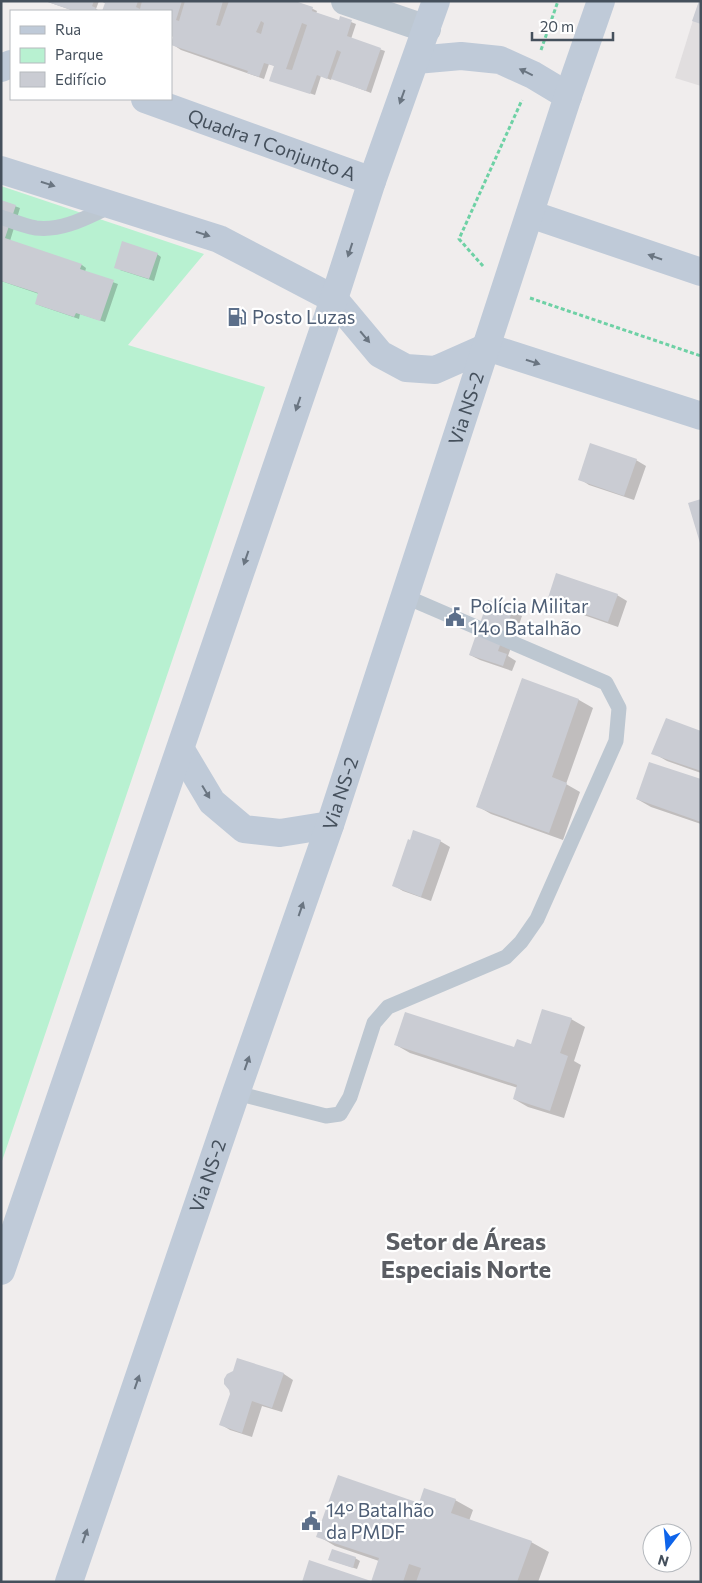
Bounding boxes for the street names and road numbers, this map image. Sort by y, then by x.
street label: Quadra 1 Conjunto A [185,103,359,185]
street label: Via NS-2 [443,369,488,448]
street label: Via NS-2 [317,754,363,833]
street label: Via NS-2 [184,1136,230,1215]

